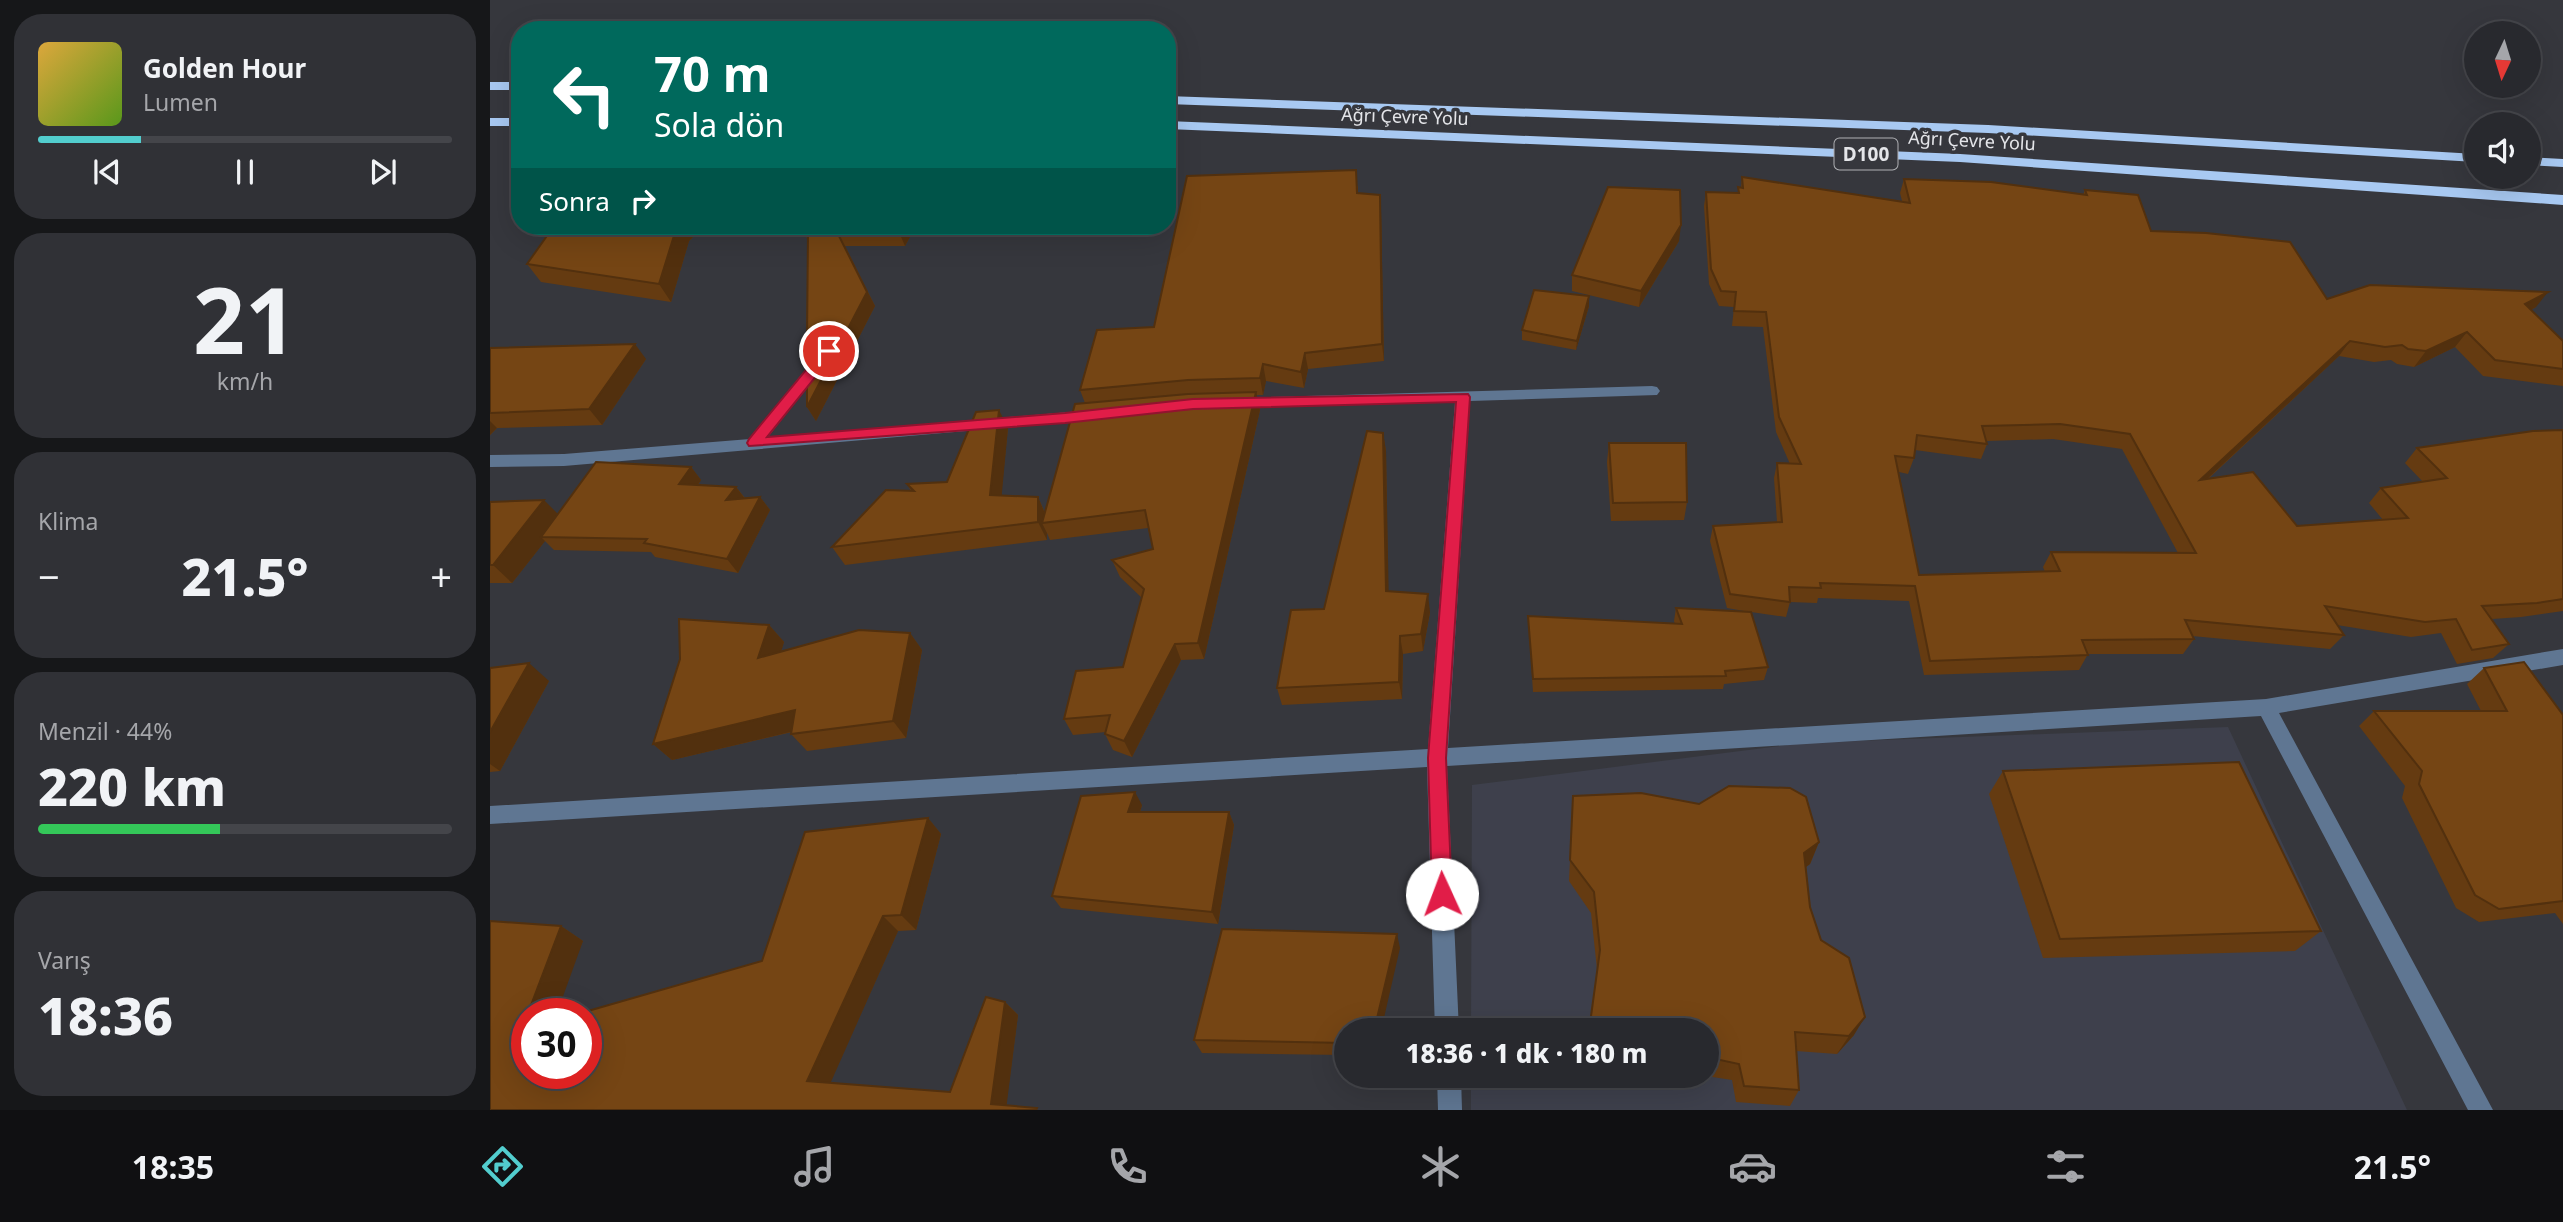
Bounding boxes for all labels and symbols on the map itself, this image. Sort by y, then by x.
north arrow [2464,21,2541,98]
street label: Ağrı Çevre Yolu [1341,102,1469,130]
street label: Ağrı Çevre Yolu [1908,125,2036,155]
road number: D100 [1834,138,1898,170]
pin [799,321,859,381]
position arrow [1405,857,1479,931]
speed limit sign: 30 [511,998,602,1089]

